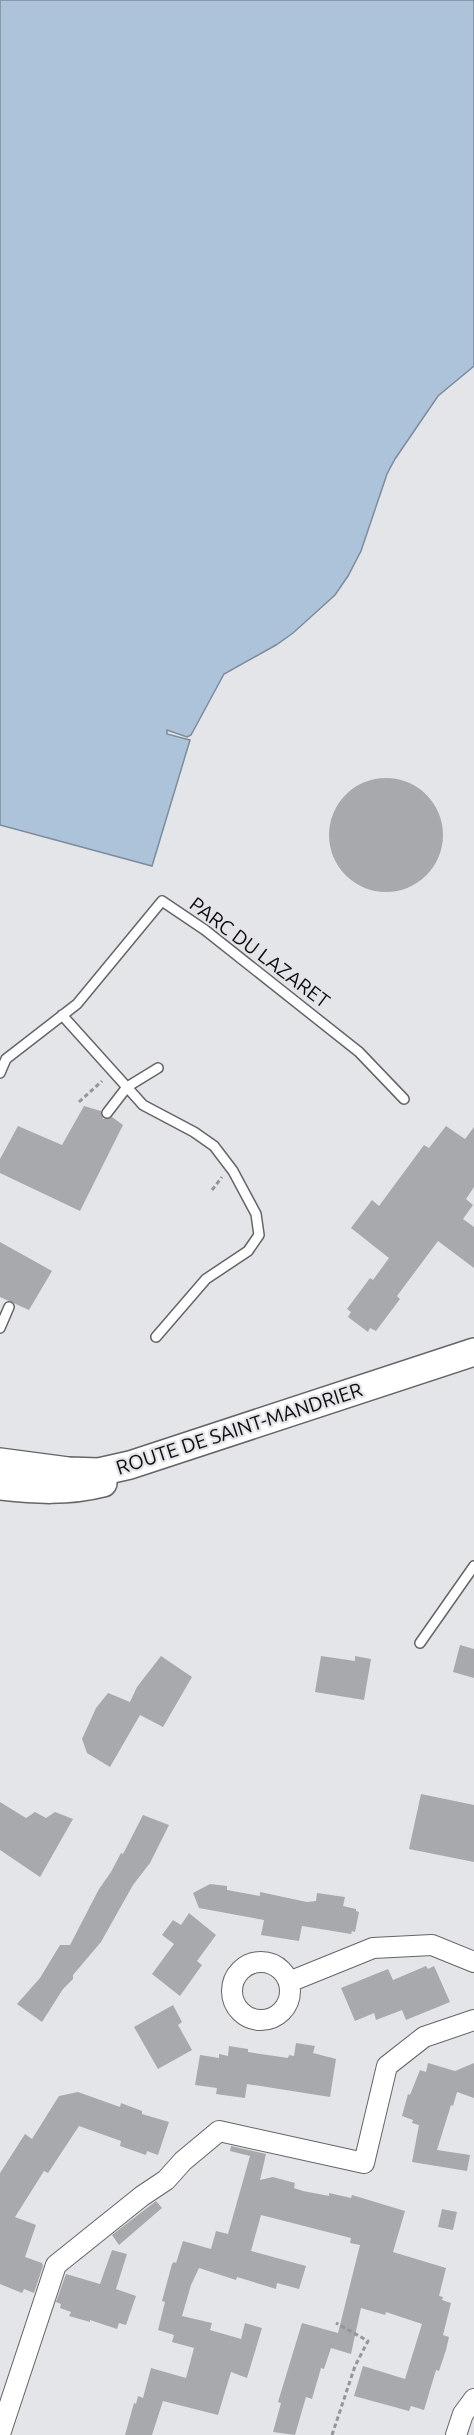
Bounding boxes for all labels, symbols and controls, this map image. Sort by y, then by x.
street label: PARC DU LAZARET [186,892,334,1012]
street label: ROUTE DE SAINT-MANDRIER [113,1377,365,1479]

